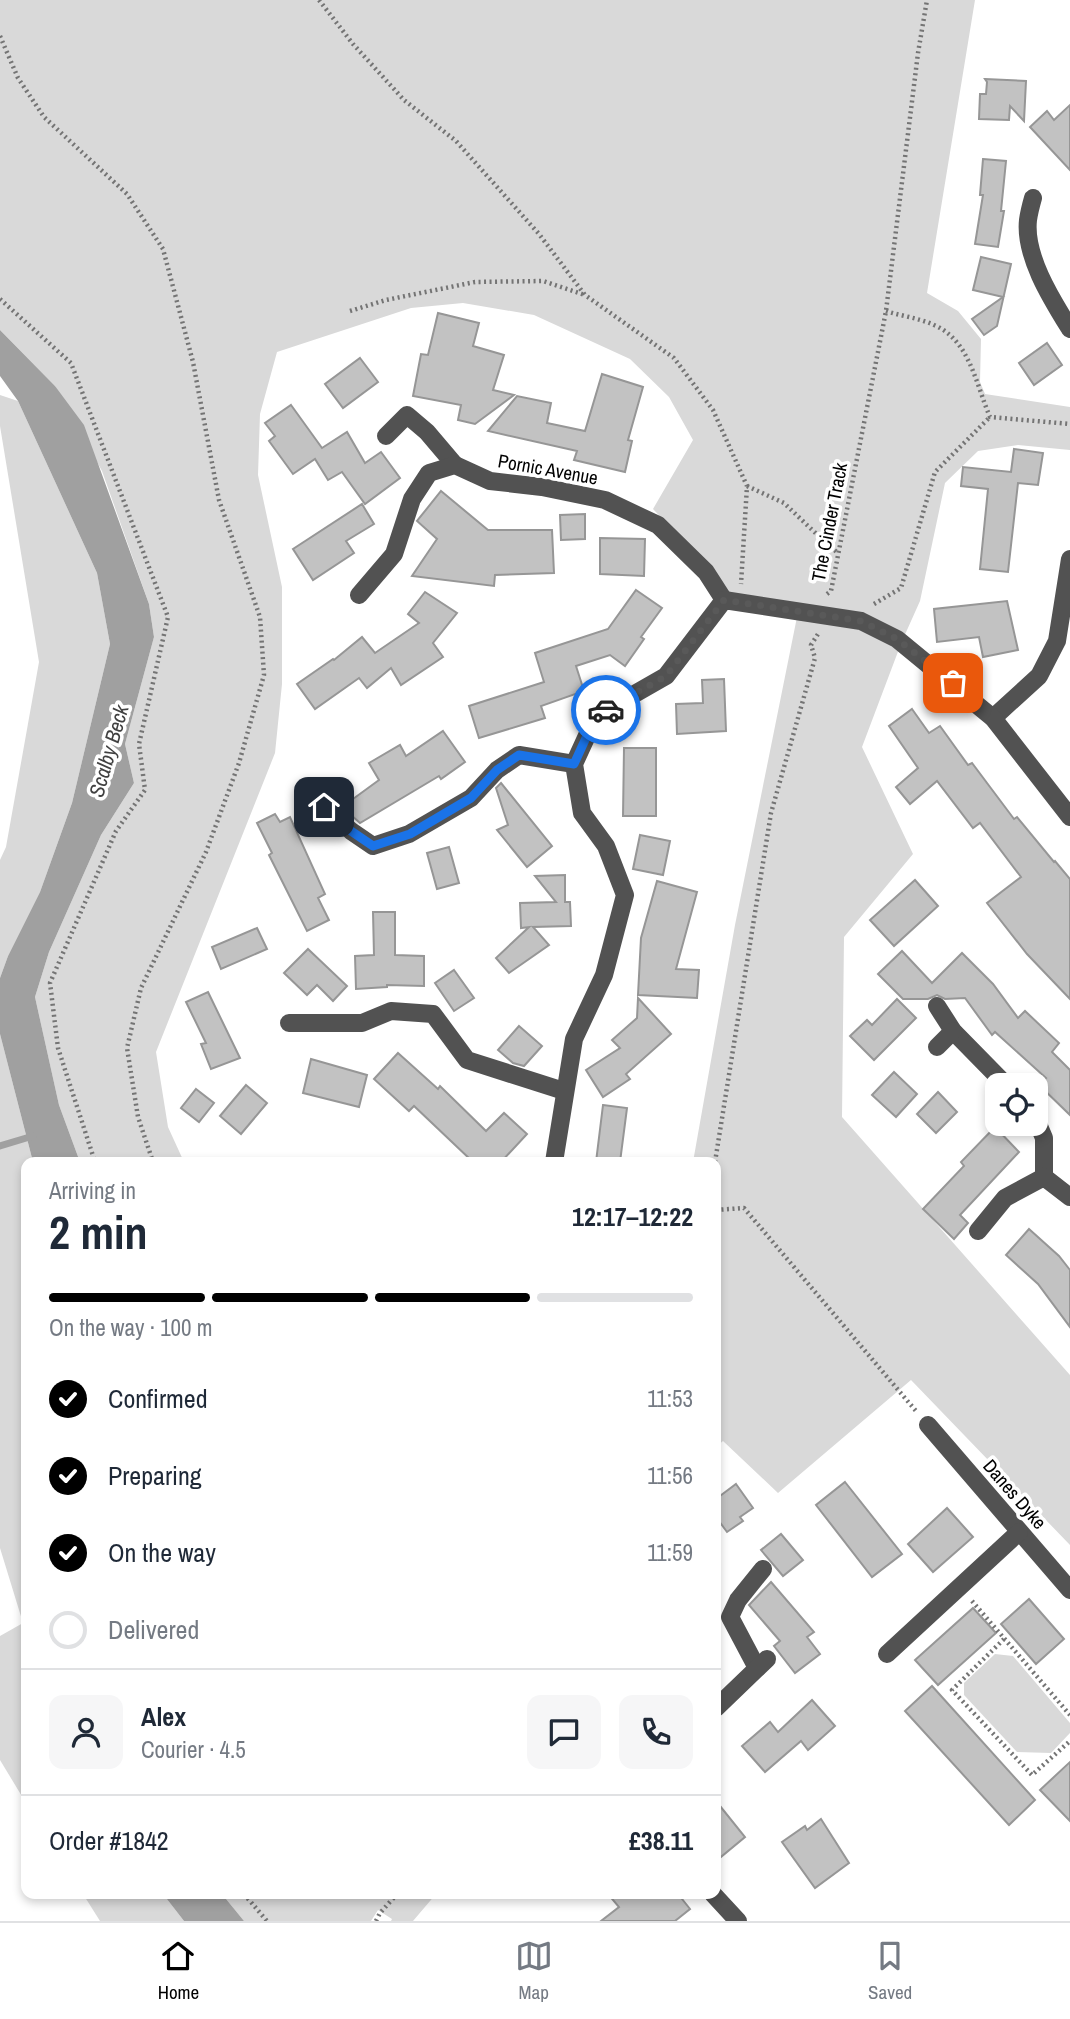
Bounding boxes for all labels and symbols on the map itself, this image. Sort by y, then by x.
street label: Pornic Avenue [496,447,600,491]
street label: The Cinder Track [805,460,853,584]
pin [923,653,983,713]
courier [571,675,641,745]
water label: Scalby Beck [82,700,136,800]
pin [294,777,354,837]
street label: Danes Dyke [977,1453,1053,1535]

